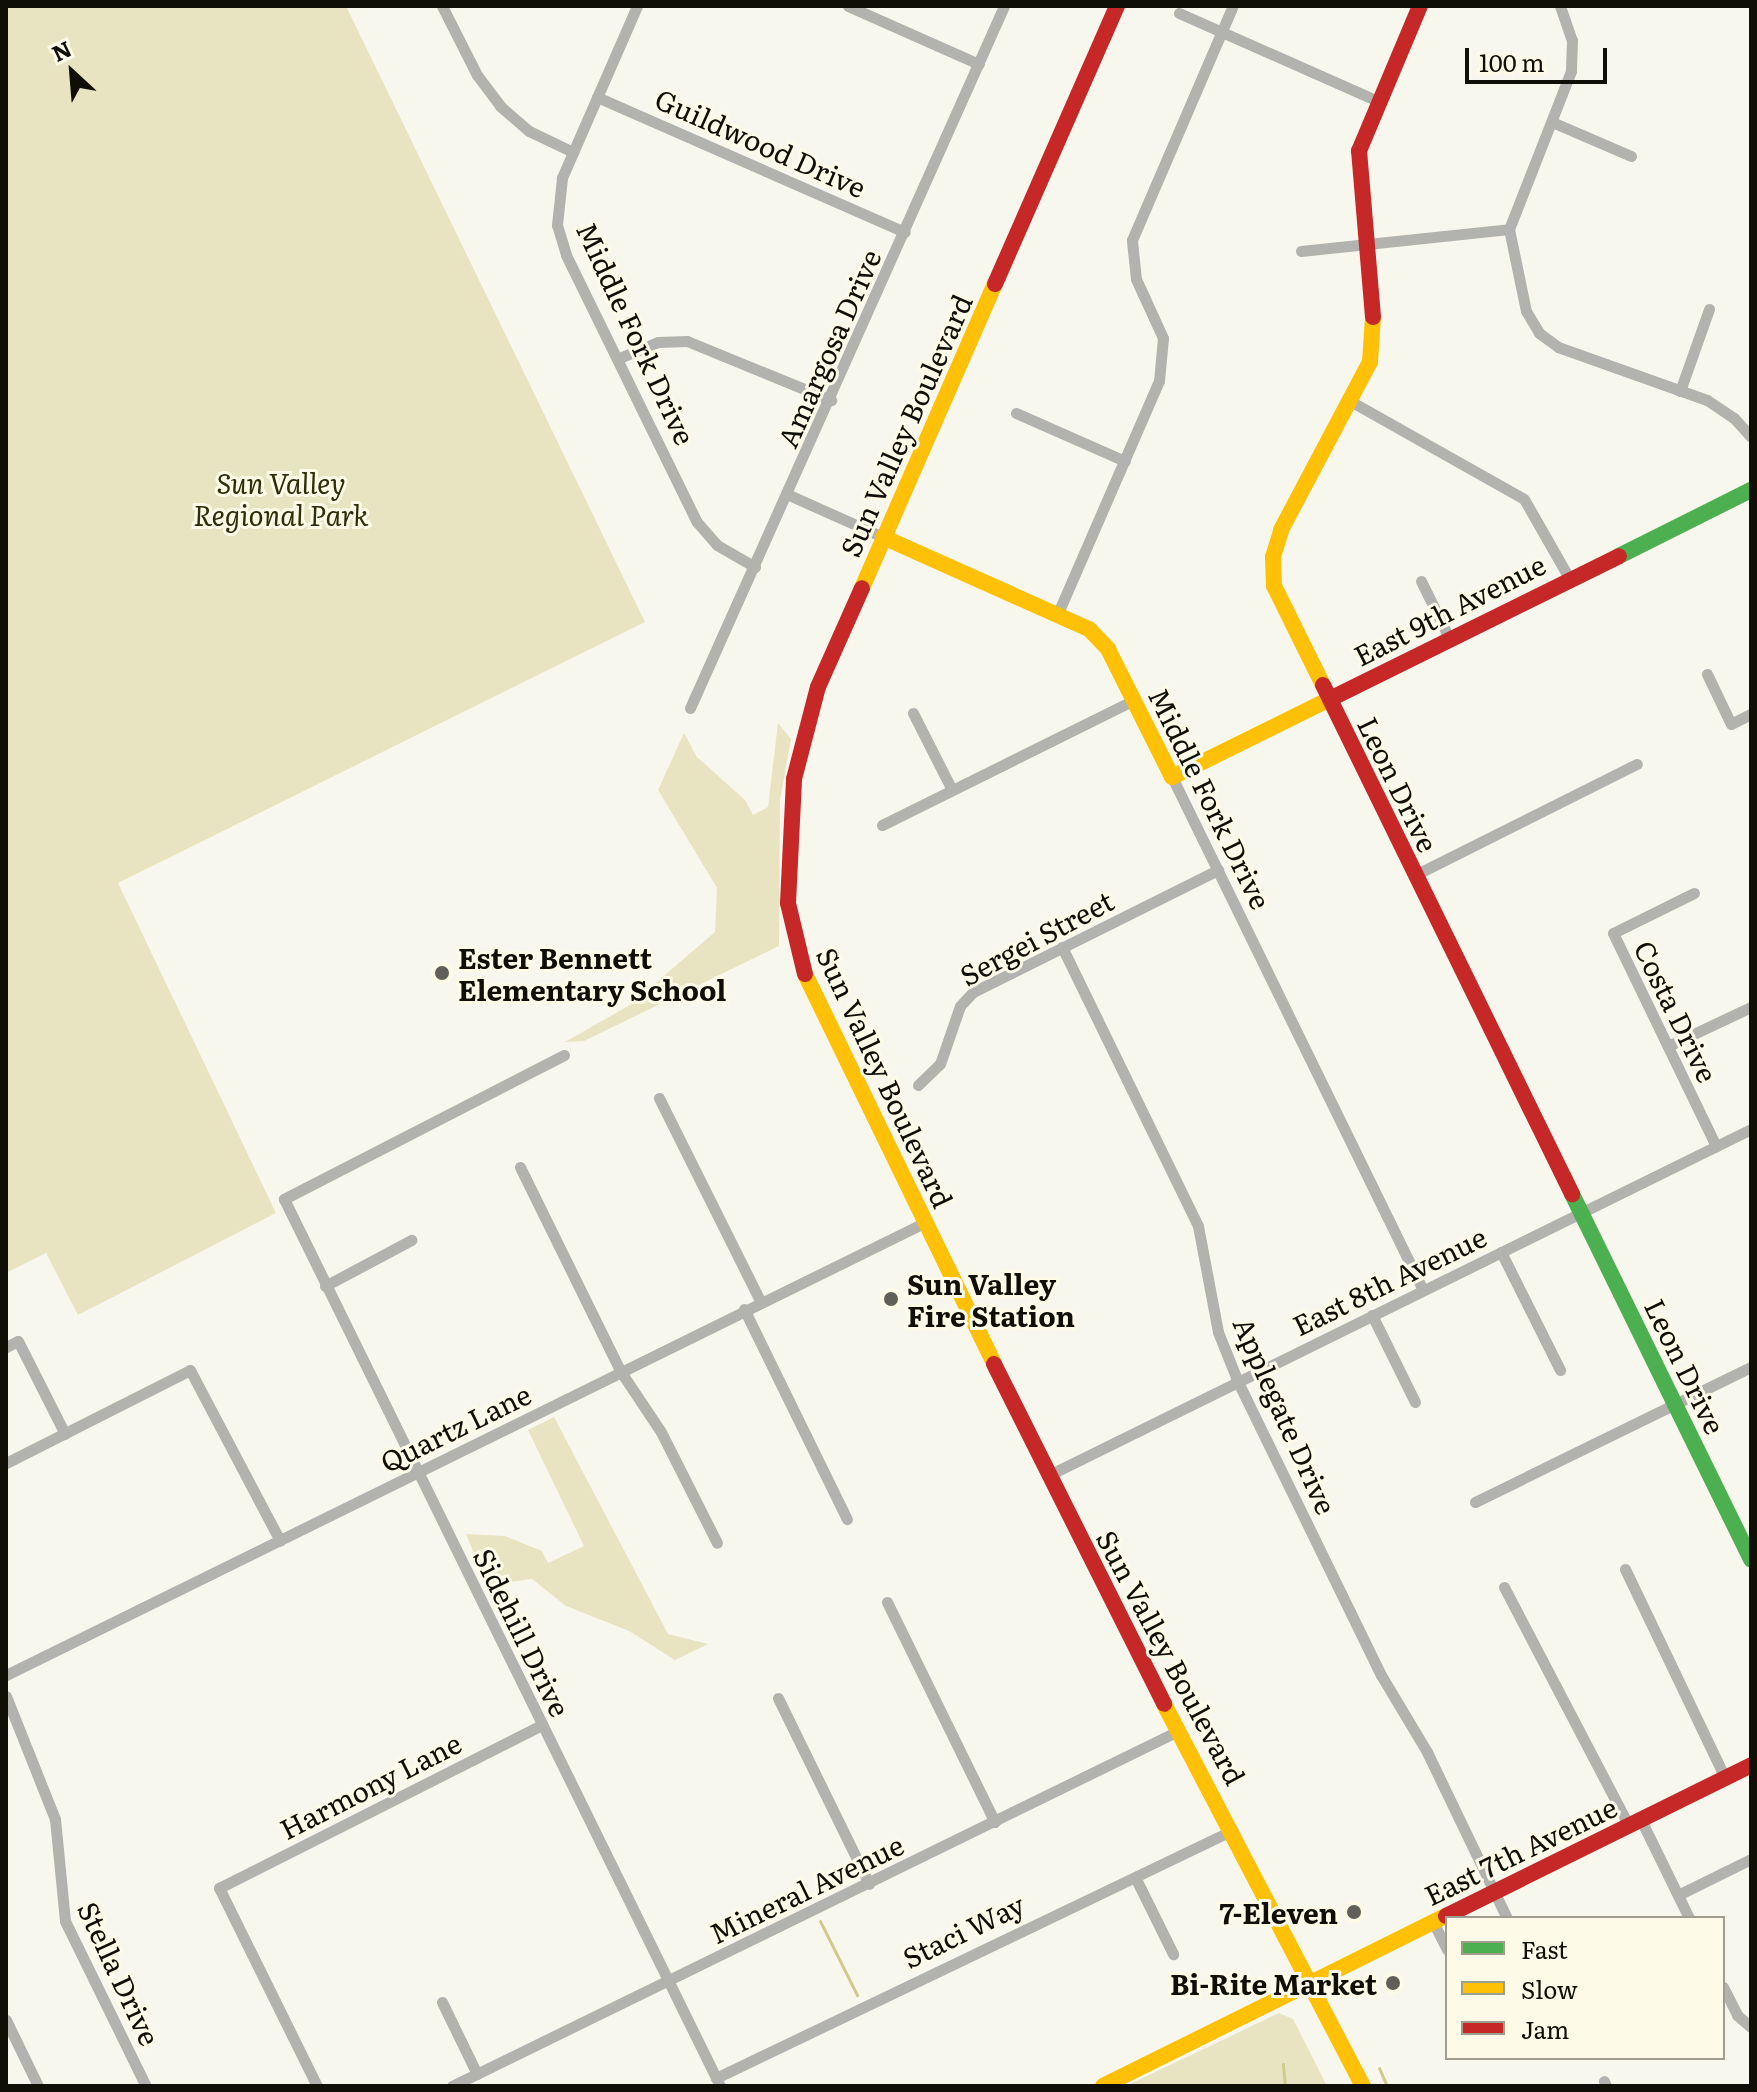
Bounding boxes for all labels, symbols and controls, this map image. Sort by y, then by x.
text: N [46,31,77,69]
north arrow [32,32,112,112]
scale bar [1469,32,1611,82]
text: 100 m [1479,44,1545,79]
street label: Guildwood Drive [651,81,871,203]
street label: Middle Fork Drive [571,216,703,450]
street label: Amargosa Drive [769,244,887,452]
street label: Sun Valley Boulevard [832,289,978,561]
park label: Sun Valley Regional Park [193,465,369,531]
street label: East 9th Avenue [1348,546,1550,672]
street label: Middle Fork Drive [1143,682,1279,914]
street label: Leon Drive [1352,711,1446,857]
street label: Sergei Street [954,883,1118,991]
street label: Costa Drive [1628,935,1726,1087]
place label: Ester Bennett Elementary School [458,940,726,1006]
street label: Sun Valley Boulevard [811,942,961,1212]
marker: Ester Bennett Elementary School [433,964,451,982]
street label: East 8th Avenue [1287,1219,1491,1341]
place label: Sun Valley Fire Station [907,1266,1075,1332]
marker: Sun Valley Fire Station [882,1290,900,1308]
street label: Leon Drive [1639,1293,1733,1439]
street label: Applegate Drive [1228,1311,1344,1519]
street label: Quartz Lane [374,1376,536,1478]
street label: Sun Valley Boulevard [1091,1524,1253,1790]
street label: Sidehill Drive [468,1542,578,1722]
street label: Harmony Lane [274,1725,466,1845]
street label: East 7th Avenue [1418,1789,1622,1911]
street label: Mineral Avenue [704,1827,908,1949]
street label: Staci Way [897,1886,1029,1974]
place label: 7-Eleven [1219,1895,1338,1929]
street label: Stella Drive [72,1896,168,2050]
marker: 7-Eleven [1345,1903,1363,1921]
legend [1445,1916,1725,2060]
text: Fast [1521,1931,1568,1966]
place label: Bi-Rite Market [1170,1966,1377,2000]
text: Slow [1521,1971,1578,2006]
marker: Bi-Rite Market [1384,1974,1402,1992]
text: Jam [1521,2011,1569,2046]

